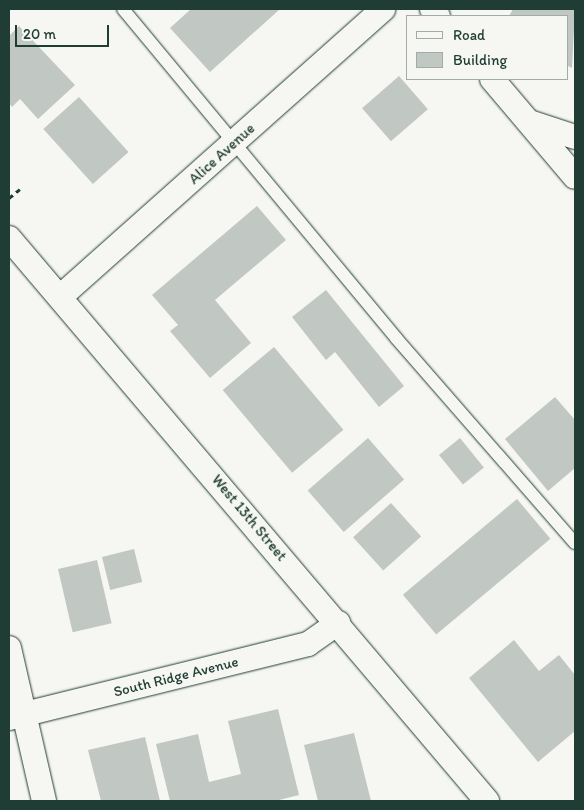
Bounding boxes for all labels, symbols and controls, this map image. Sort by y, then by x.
scale bar [18,15,111,47]
legend [406,15,569,80]
text: 20 m [23,25,56,43]
text: Road [453,26,485,44]
text: Building [453,51,507,69]
street label: Alice Avenue [186,120,258,188]
street label: West 13th Street [208,471,290,565]
street label: South Ridge Avenue [112,653,240,701]

